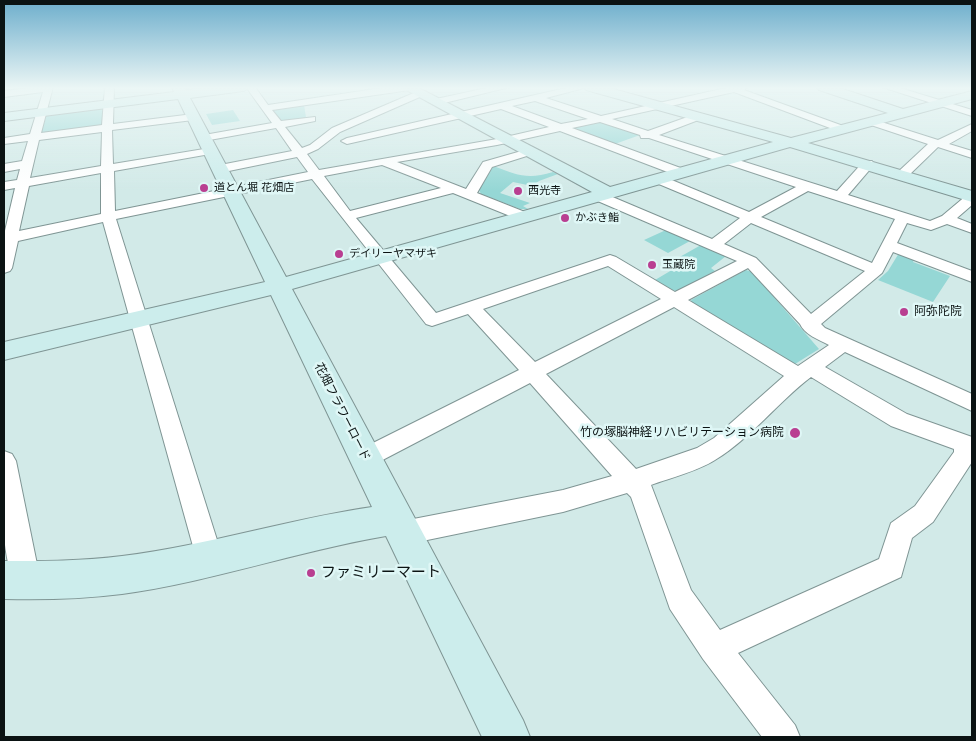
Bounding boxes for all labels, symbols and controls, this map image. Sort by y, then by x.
place label: 道とん堀 花畑店 [214,181,294,195]
marker: 道とん堀 花畑店 [198,182,210,194]
place label: 西光寺 [528,184,561,198]
marker: 西光寺 [512,185,524,197]
place label: かぶき鮨 [575,211,619,225]
marker: かぶき鮨 [559,212,571,224]
place label: デイリーヤマザキ [349,247,437,261]
marker: デイリーヤマザキ [333,248,345,260]
place label: 玉蔵院 [662,258,695,272]
marker: 玉蔵院 [646,259,658,271]
place label: 阿弥陀院 [914,305,962,319]
marker: 阿弥陀院 [898,306,910,318]
street label: 花畑フラワーロード [311,361,373,463]
place label: 竹の塚脳神経リハビリテーション病院 [580,426,784,440]
marker: 竹の塚脳神経リハビリテーション病院 [788,426,802,440]
place label: ファミリーマート [321,564,441,582]
marker: ファミリーマート [305,567,317,579]

